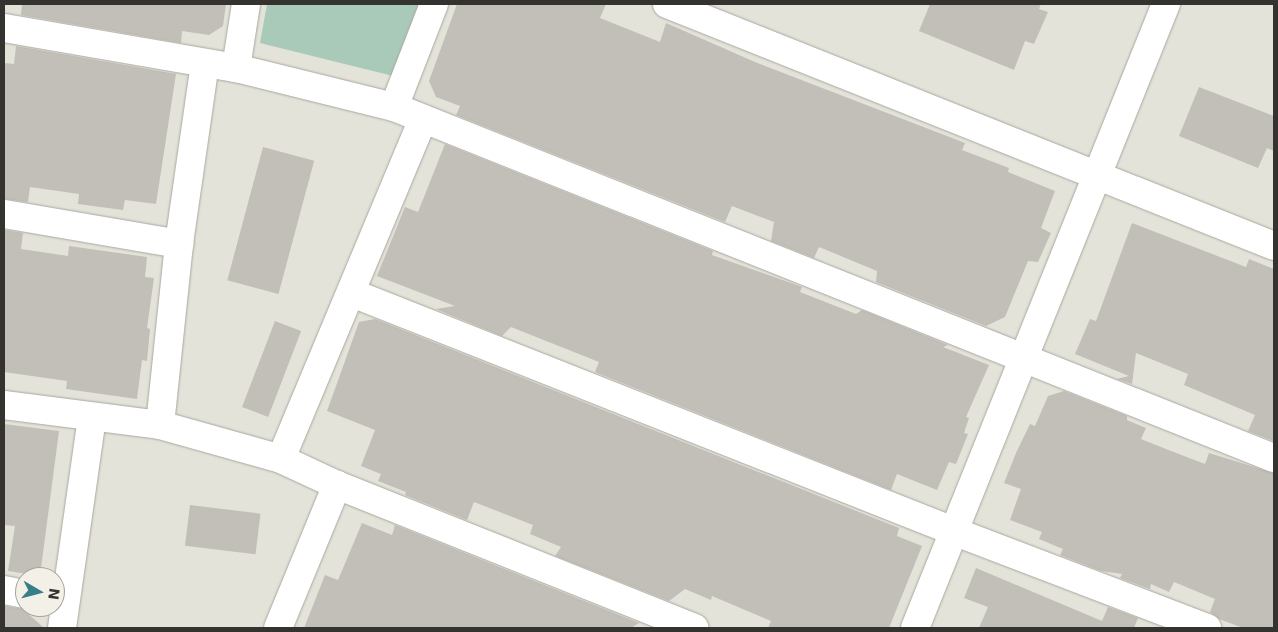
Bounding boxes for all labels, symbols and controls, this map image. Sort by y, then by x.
north arrow [15,567,65,617]
text: N [45,587,63,601]

